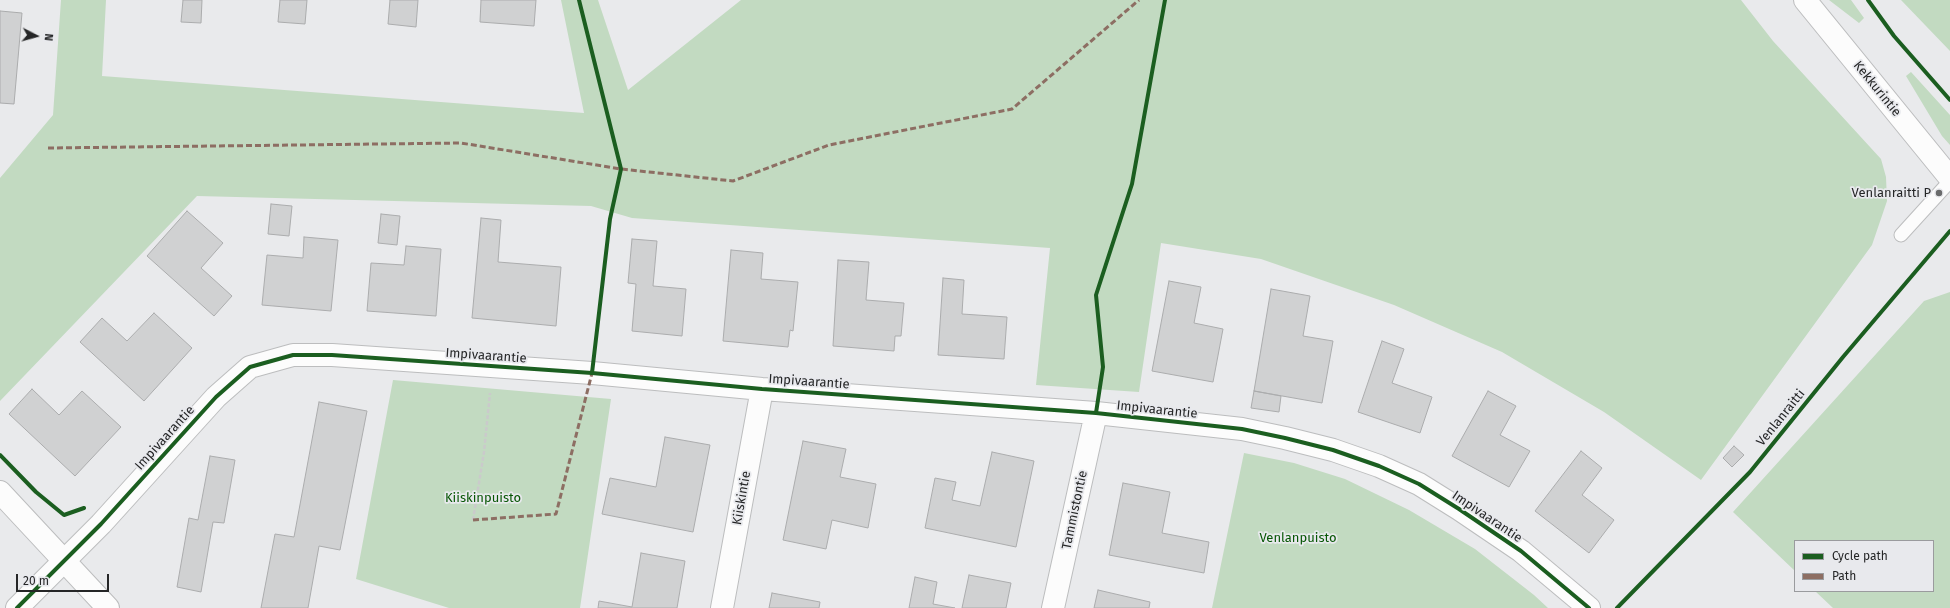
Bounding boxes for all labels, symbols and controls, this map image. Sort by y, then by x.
north arrow [16,16,56,56]
text: N [42,33,55,42]
street label: Kekkurintie [1850,58,1904,120]
place label: Venlanraitti P [1852,185,1931,201]
marker: Venlanraitti P [1934,188,1944,198]
street label: Impivaarantie [445,345,527,367]
street label: Impivaarantie [768,371,850,393]
street label: Venlanraitti [1753,387,1809,449]
street label: Impivaarantie [1116,398,1198,422]
street label: Impivaarantie [132,403,198,473]
street label: Tammistontie [1059,469,1091,551]
street label: Kiiskintie [730,470,754,526]
street label: Impivaarantie [1449,488,1525,546]
park label: Kiiskinpuisto [445,490,521,506]
park label: Venlanpuisto [1259,530,1337,546]
legend [1794,540,1934,592]
text: Cycle path [1832,549,1888,563]
scale bar [18,566,111,592]
text: Path [1832,569,1856,583]
text: 20 m [23,574,49,588]

